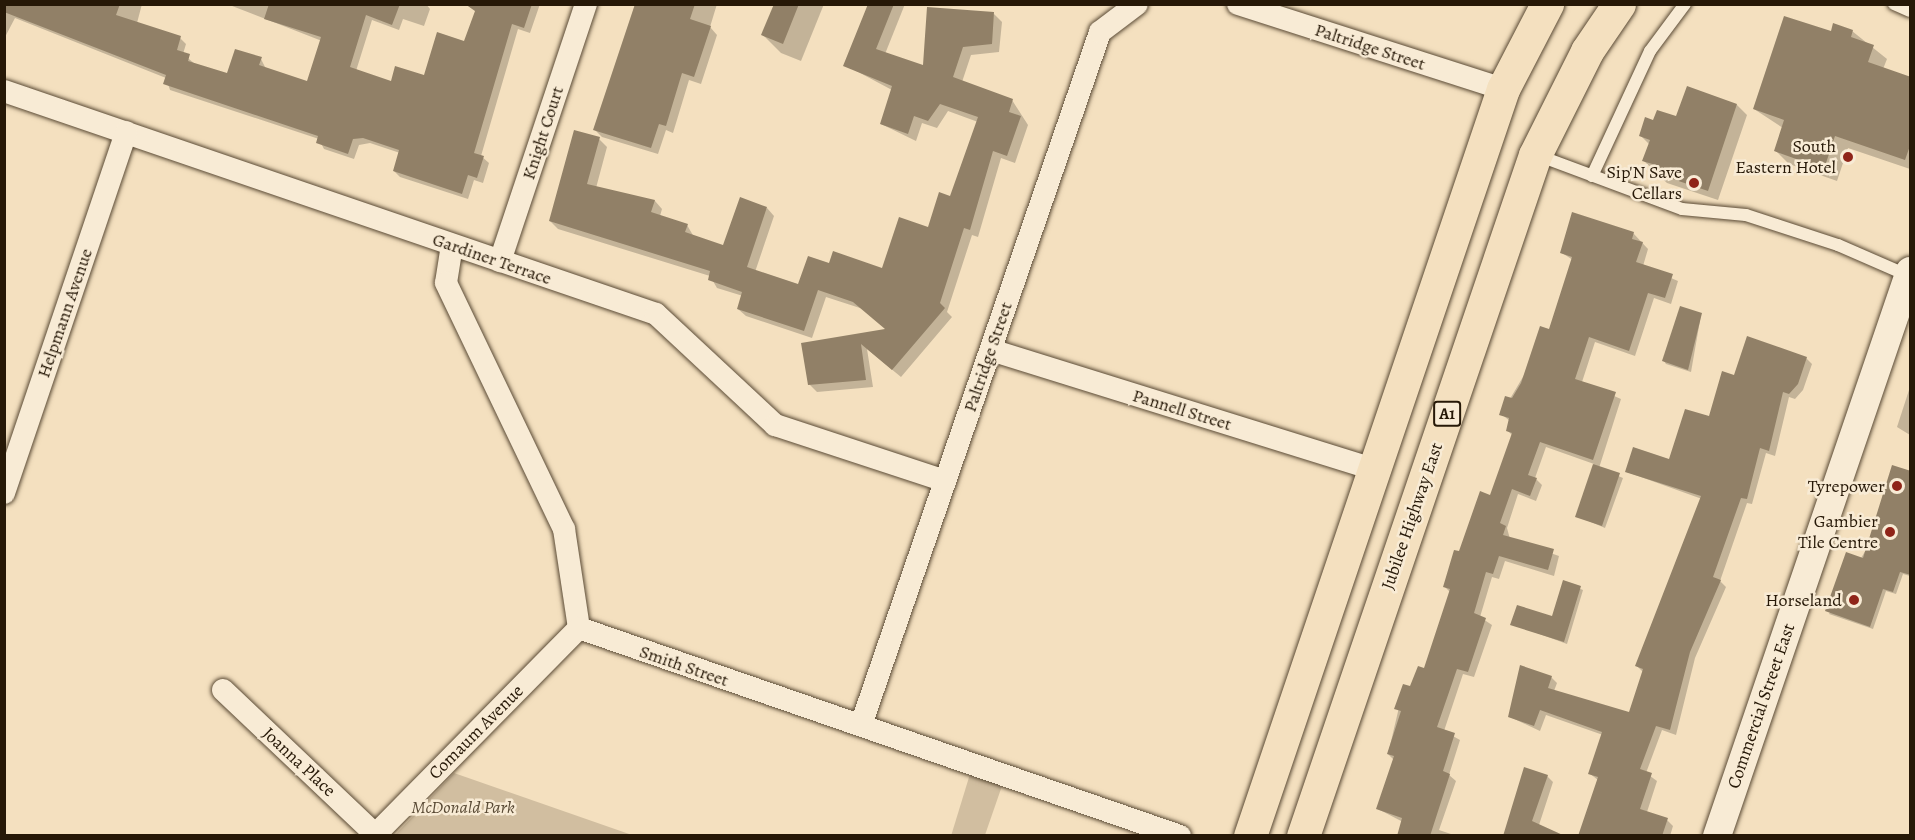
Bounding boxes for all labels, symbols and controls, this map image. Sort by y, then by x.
street label: Paltridge Street [1312,19,1428,75]
street label: Knight Court [518,84,568,182]
place label: South Eastern Hotel [1735,136,1836,178]
marker: South Eastern Hotel [1841,150,1855,164]
place label: Sip'N Save Cellars [1606,162,1682,204]
marker: Sip'N Save Cellars [1687,176,1701,190]
street label: Gardiner Terrace [430,229,554,289]
street label: Helpmann Avenue [33,245,97,381]
street label: Paltridge Street [959,299,1017,415]
street label: Pannell Street [1130,385,1234,435]
road number: A1 [1432,401,1462,427]
street label: Jubilee Highway East [1377,440,1447,592]
place label: Tyrepower [1808,475,1885,497]
marker: Tyrepower [1890,479,1904,493]
place label: Gambier Tile Centre [1798,511,1878,554]
marker: Gambier Tile Centre [1883,525,1897,539]
place label: Horseland [1765,589,1842,611]
marker: Horseland [1847,593,1861,607]
street label: Commercial Street East [1723,621,1799,791]
street label: Smith Street [637,641,731,691]
street label: Comaum Avenue [424,680,528,784]
street label: Joanna Place [258,723,340,801]
park label: McDonald Park [411,796,515,818]

